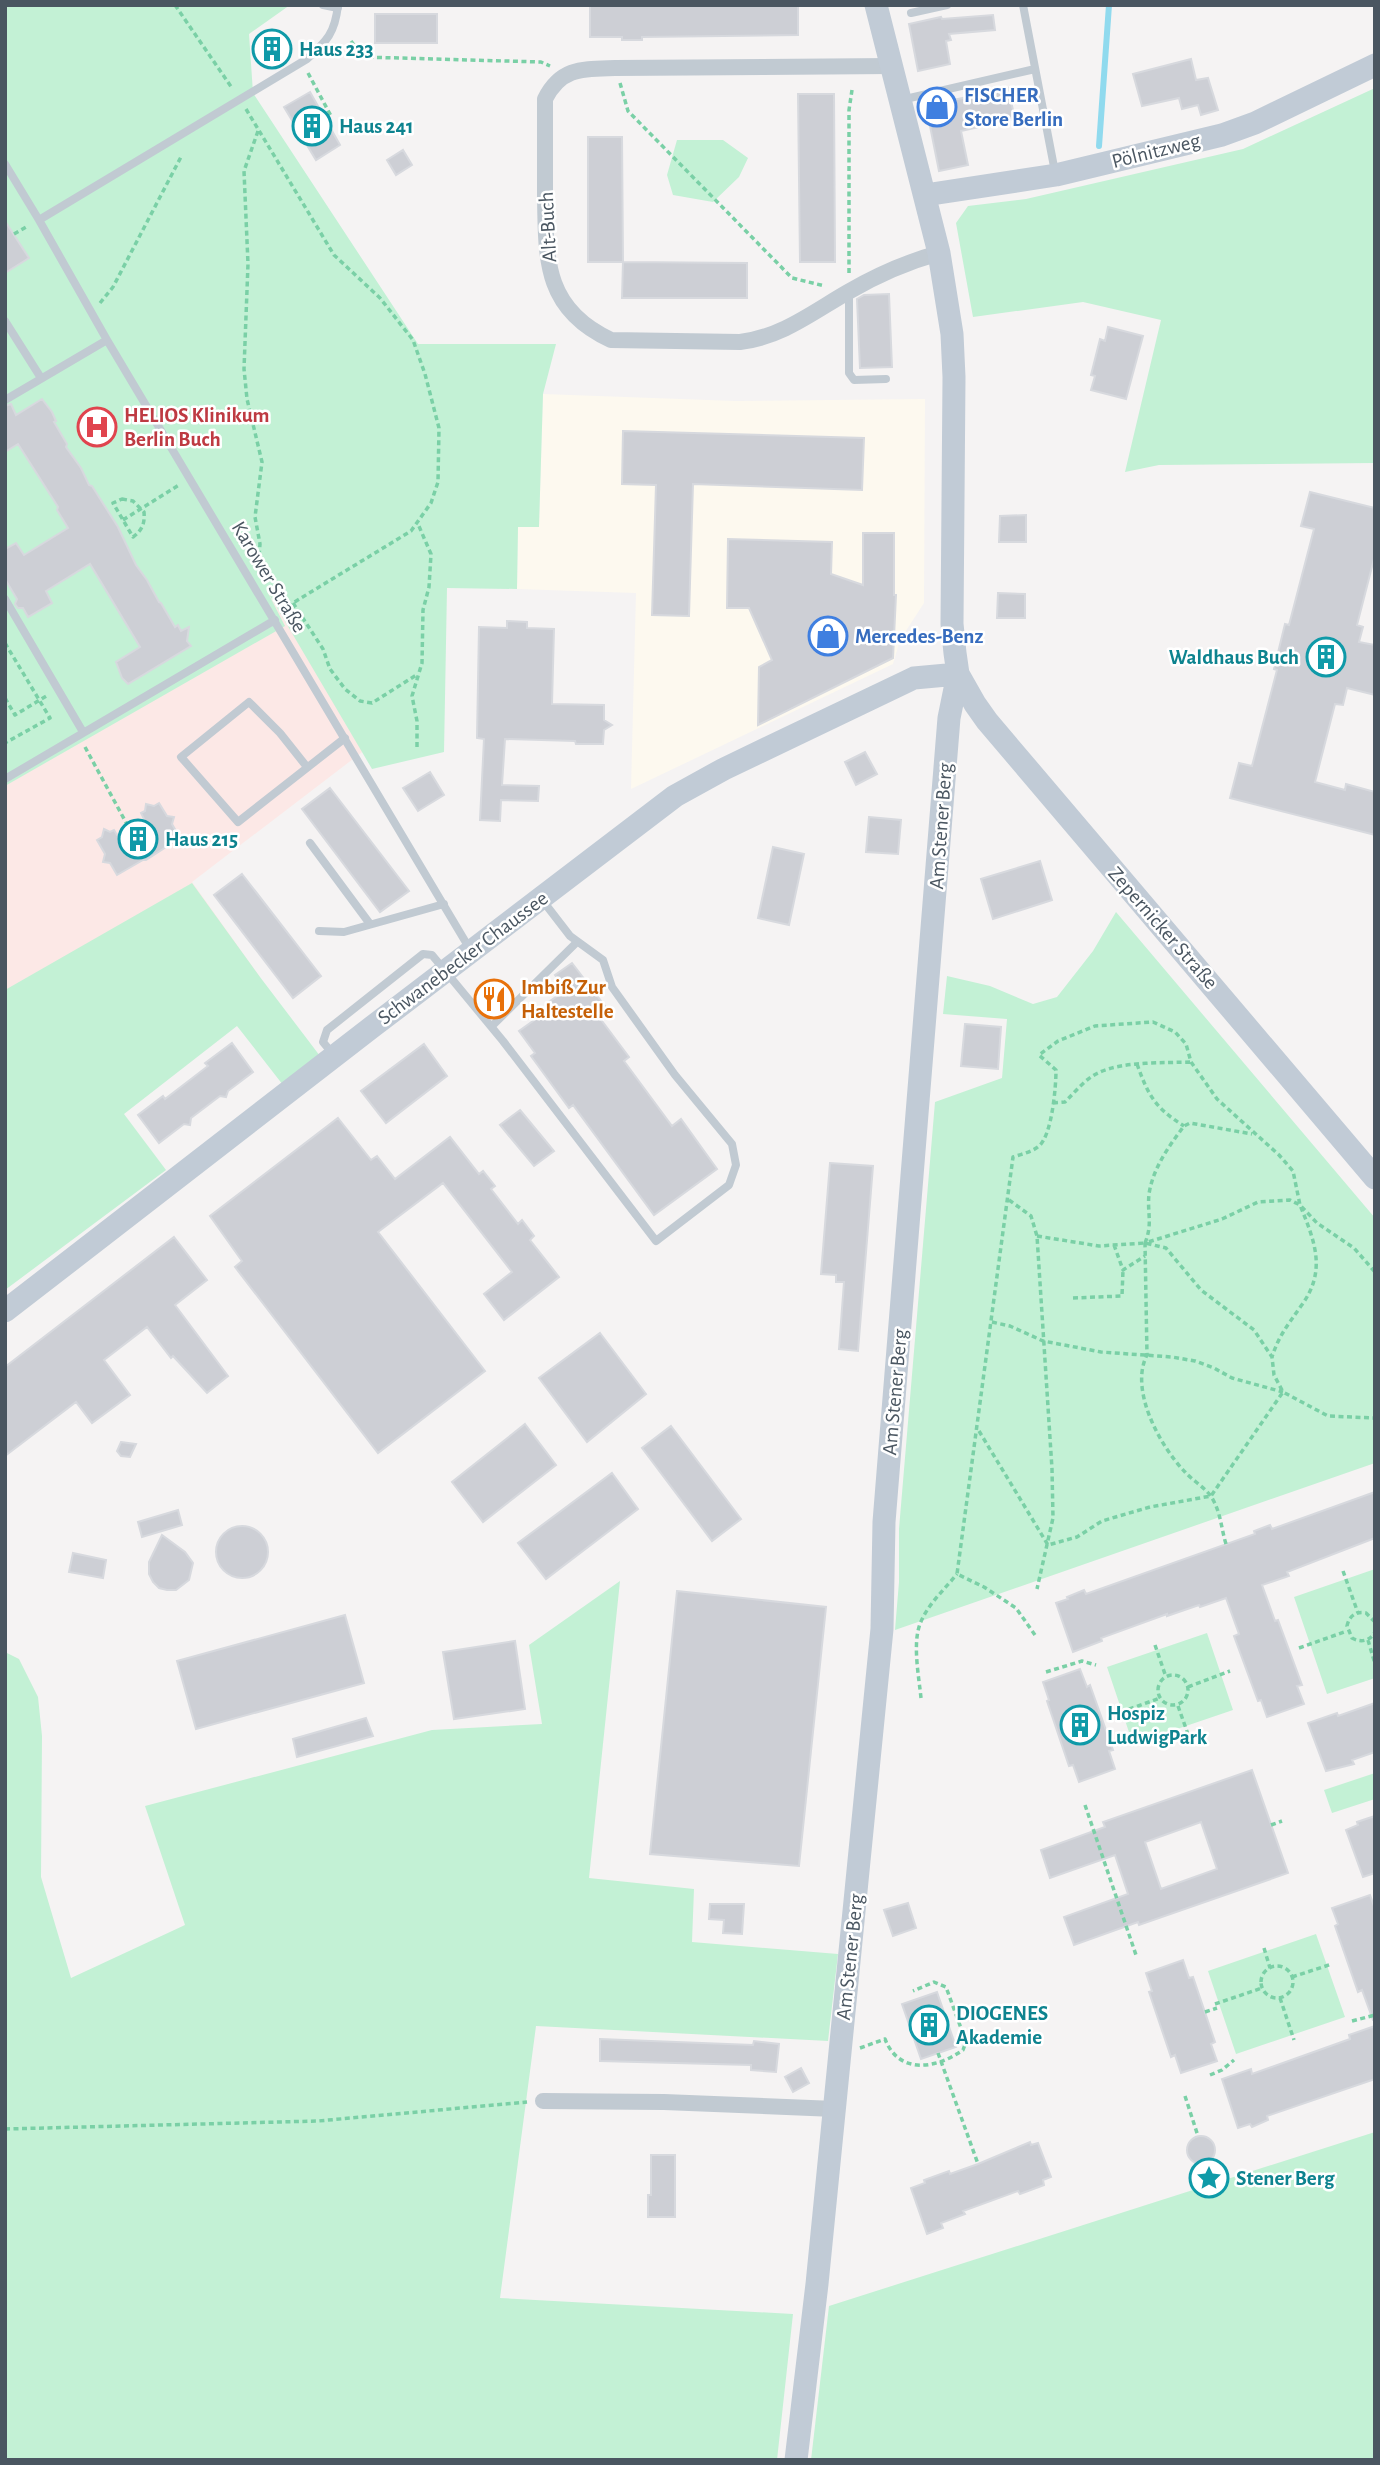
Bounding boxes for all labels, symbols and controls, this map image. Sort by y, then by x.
building icon: Haus 233 [251,28,293,70]
place label: Haus 233 [299,39,374,60]
place label: FISCHER Store Berlin [964,85,1063,130]
shop icon: FISCHER Store Berlin [916,86,958,128]
building icon: Haus 241 [291,105,333,147]
place label: Haus 241 [339,116,414,137]
street label: Pölnitzweg [1110,130,1203,172]
street label: Alt-Buch [536,191,560,263]
place label: HELIOS Klinikum Berlin Buch [124,405,270,450]
hospital icon: HELIOS Klinikum Berlin Buch [76,406,118,448]
street label: Karower Straße [228,518,310,636]
shop icon: Mercedes-Benz [807,615,849,657]
place label: Mercedes-Benz [855,626,983,647]
building icon: Waldhaus Buch [1305,636,1347,678]
place label: Waldhaus Buch [1169,647,1299,668]
street label: Am Stener Berg [926,761,956,890]
building icon: Haus 215 [117,818,159,860]
place label: Haus 215 [165,829,238,850]
street label: Zepernicker Straße [1104,863,1222,993]
street label: Schwanebecker Chaussee [374,887,552,1029]
place label: Imbiß Zur Haltestelle [521,977,614,1022]
restaurant icon: Imbiß Zur Haltestelle [473,978,515,1020]
street label: Am Stener Berg [879,1327,911,1456]
place label: Hospiz LudwigPark [1107,1703,1208,1748]
building icon: Hospiz LudwigPark [1059,1704,1101,1746]
street label: Am Stener Berg [833,1892,867,2021]
place label: DIOGENES Akademie [956,2003,1048,2048]
building icon: DIOGENES Akademie [908,2004,950,2046]
place icon: Stener Berg [1188,2157,1230,2199]
place label: Stener Berg [1236,2168,1335,2189]

